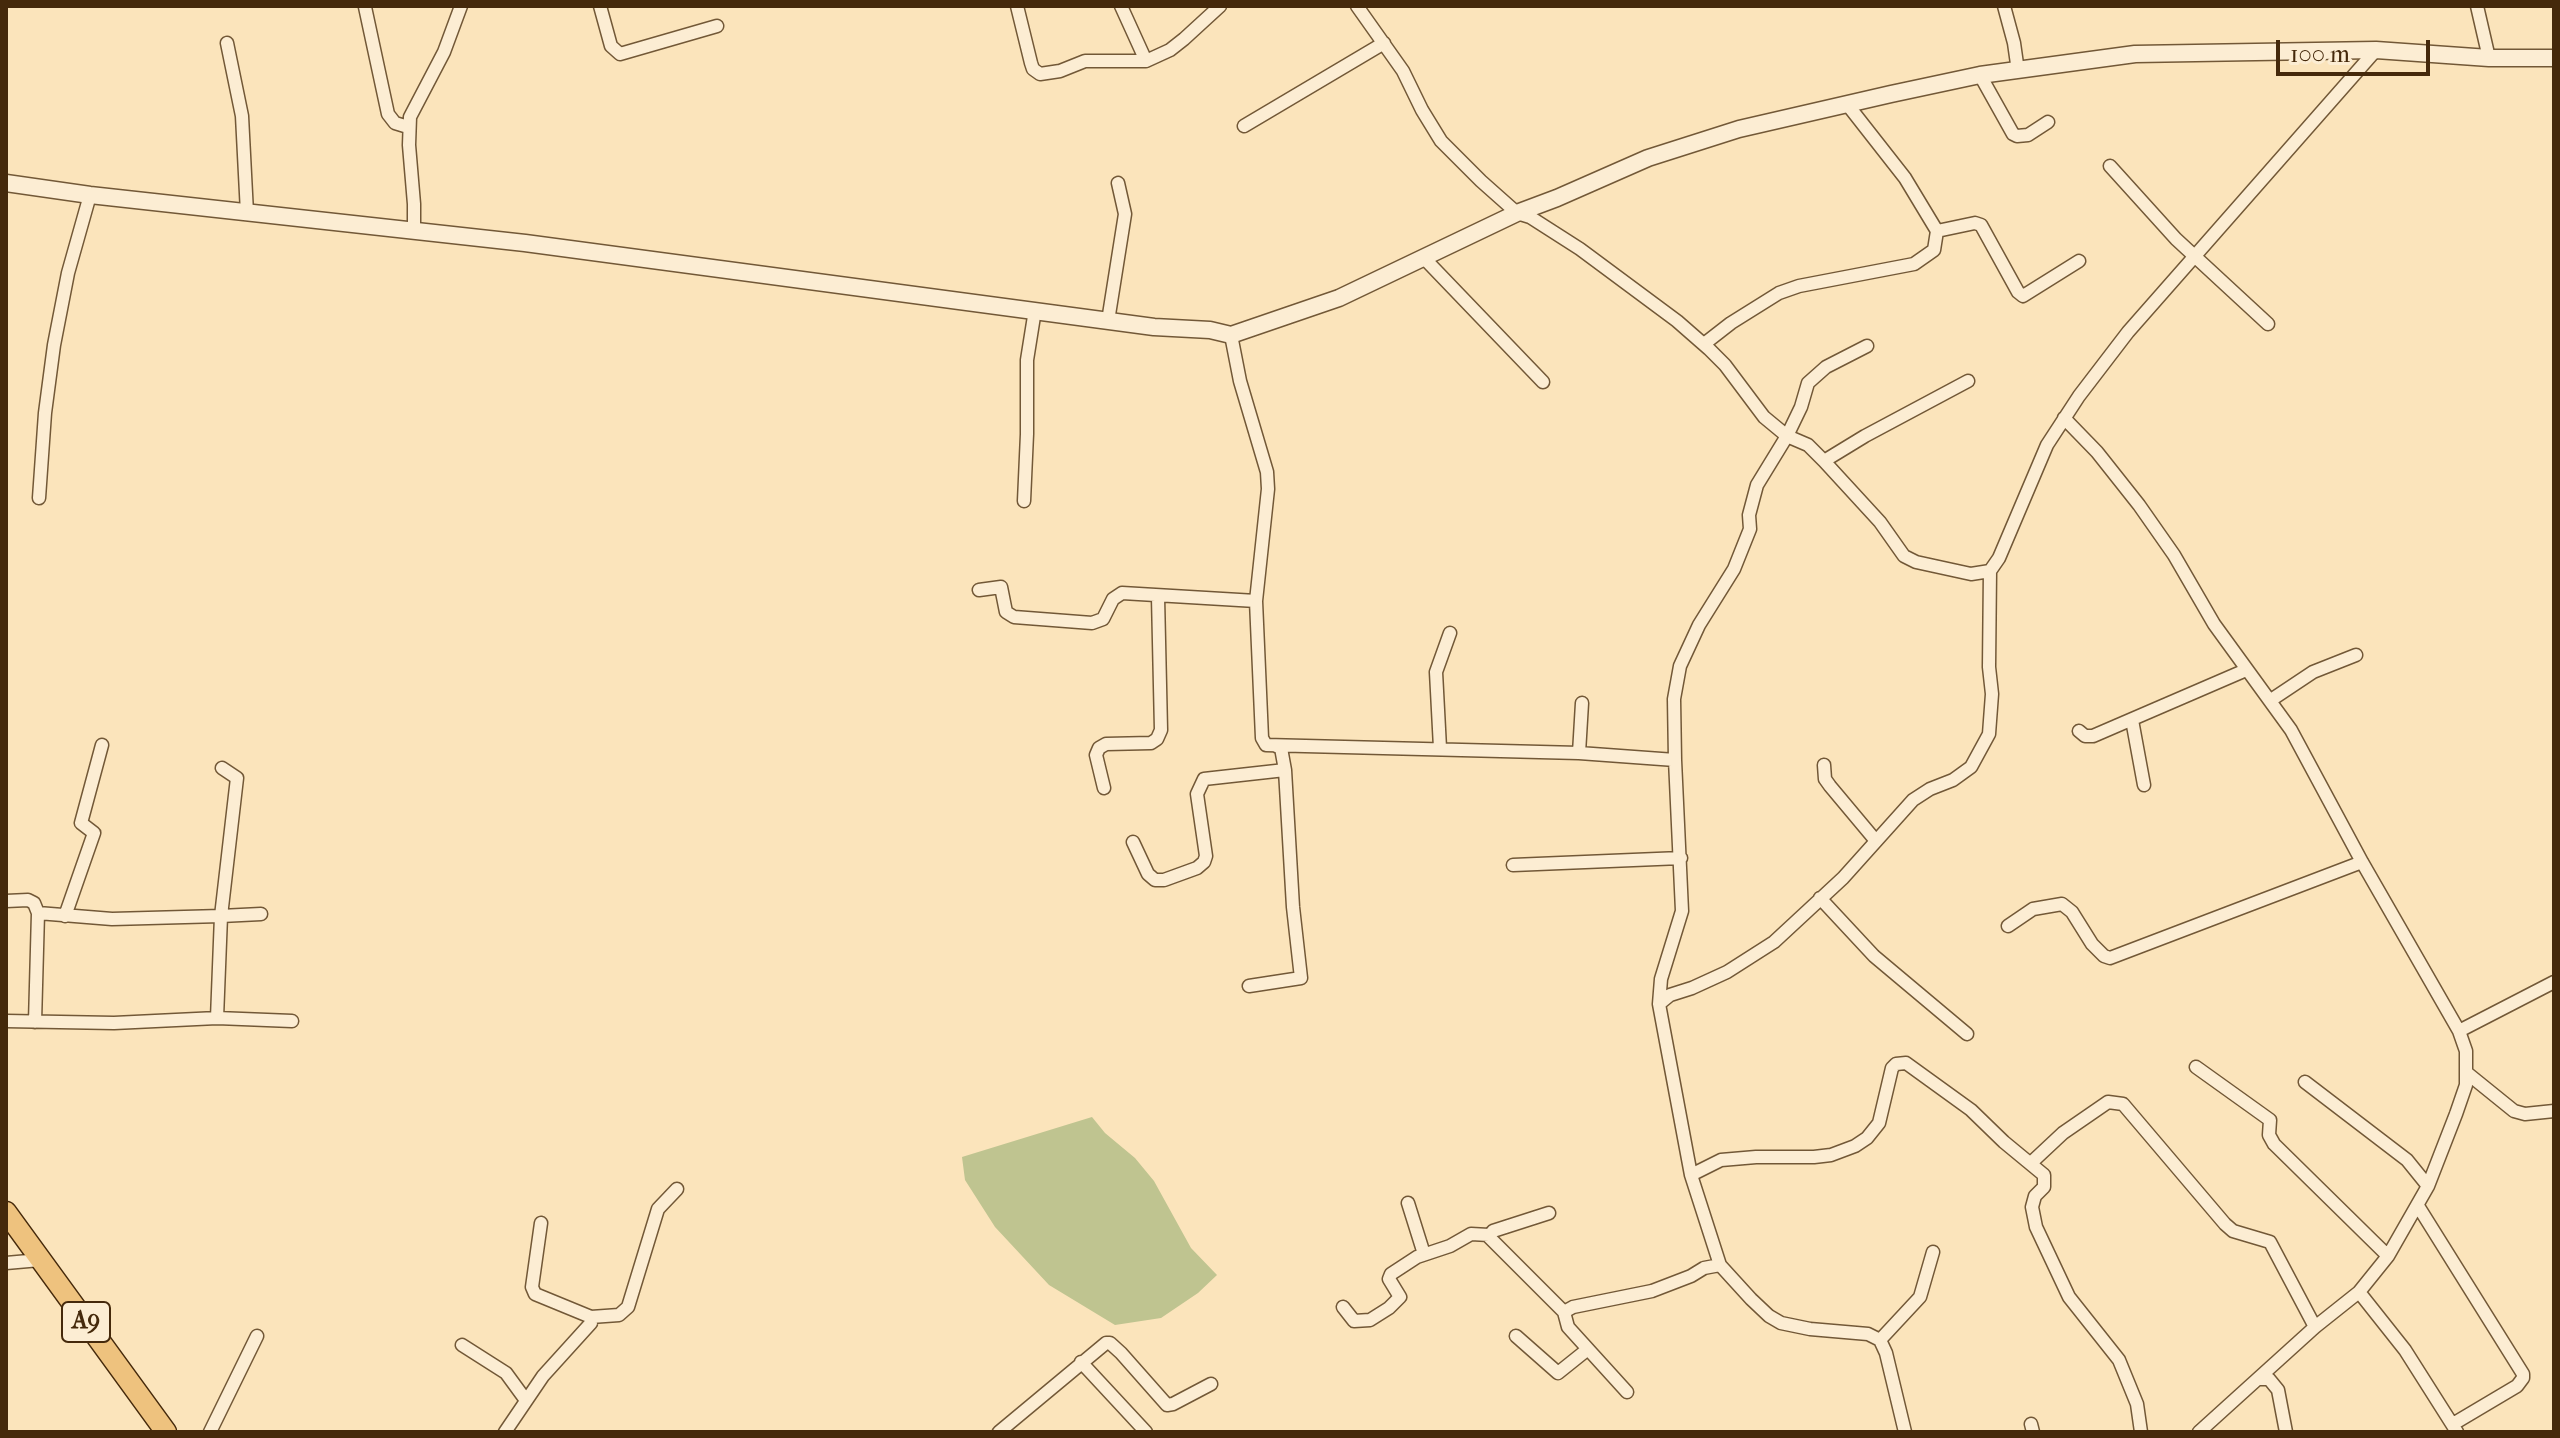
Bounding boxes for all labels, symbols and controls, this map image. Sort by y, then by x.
scale bar [2280,24,2434,74]
text: 100 m [2290,40,2350,68]
road number: A9 [62,1302,110,1342]

